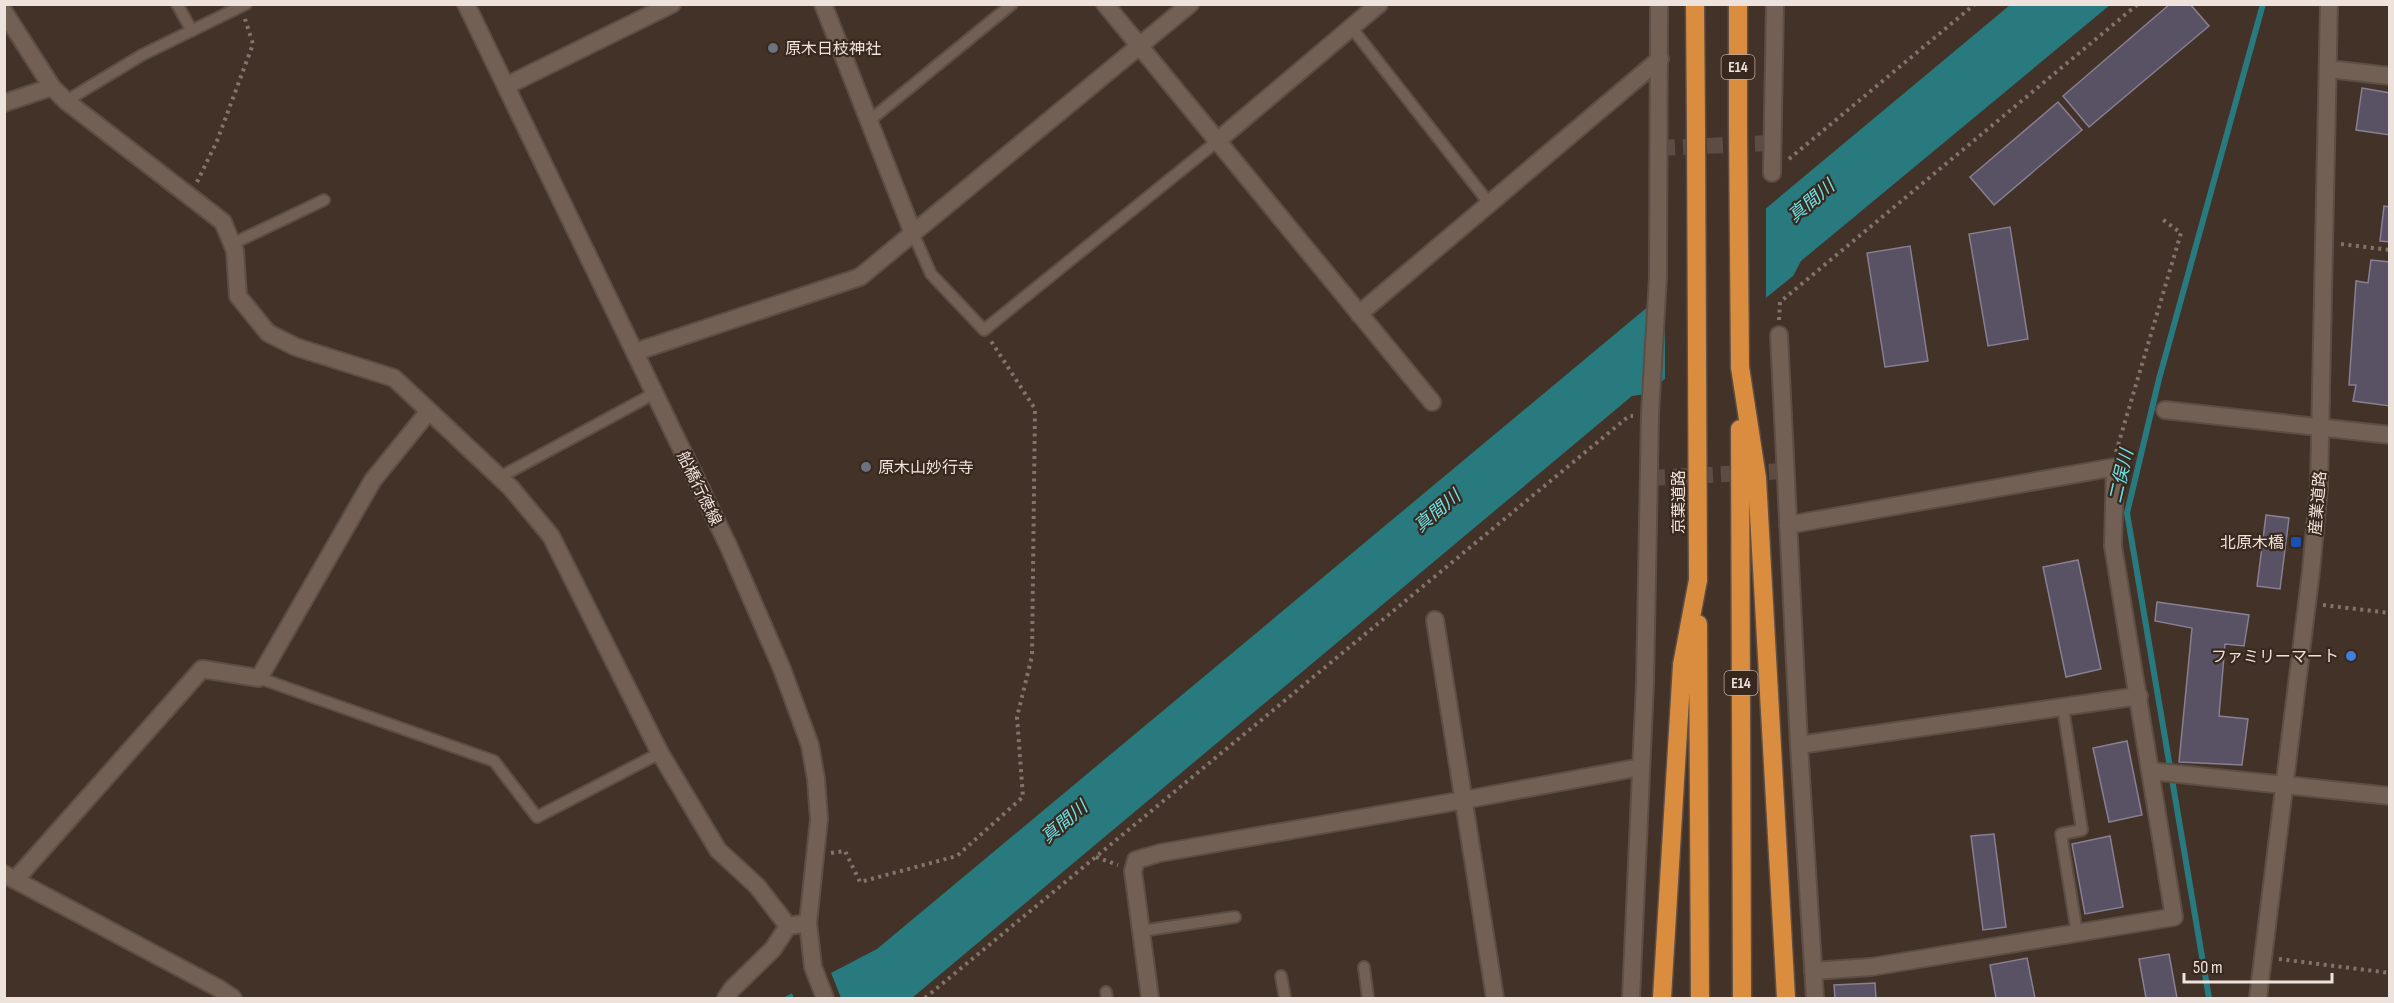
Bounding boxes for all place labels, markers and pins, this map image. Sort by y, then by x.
place label: 原木日枝神社 [785,40,881,59]
marker: 原木日枝神社 [766,41,780,55]
place label: 原木山妙行寺 [878,459,974,478]
marker: 原木山妙行寺 [859,460,873,474]
place label: 北原木橋 [2220,534,2284,553]
marker: 北原木橋 [2289,535,2303,549]
place label: ファミリーマート [2211,648,2339,667]
marker: ファミリーマート [2344,649,2358,663]

